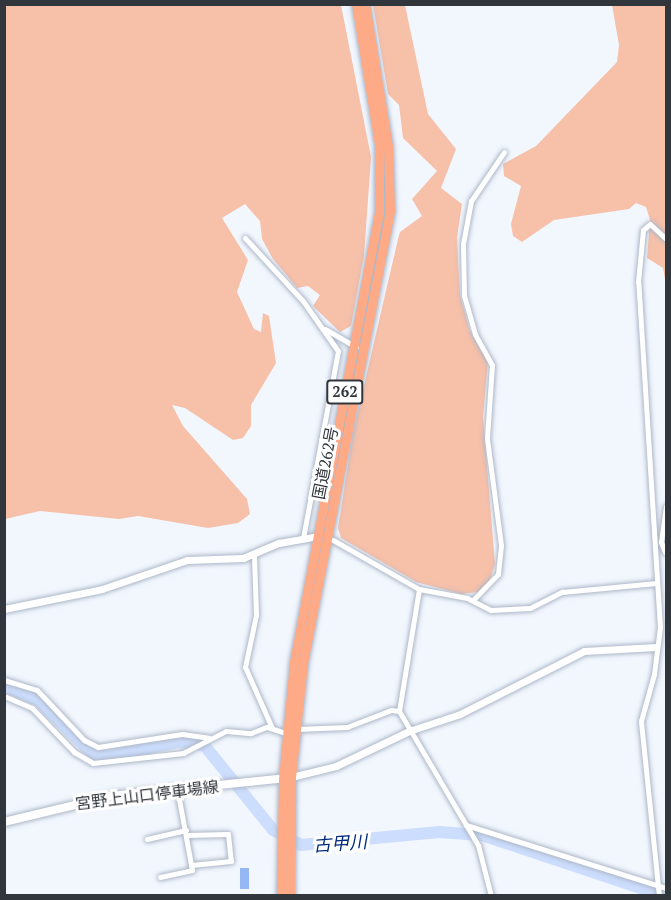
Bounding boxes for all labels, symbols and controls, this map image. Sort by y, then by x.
road number: 262 [326,380,364,404]
street label: 国道262号 [309,425,341,501]
street label: 宮野上山口停車場線 [74,777,220,813]
water label: 古甲川 [312,830,368,856]

